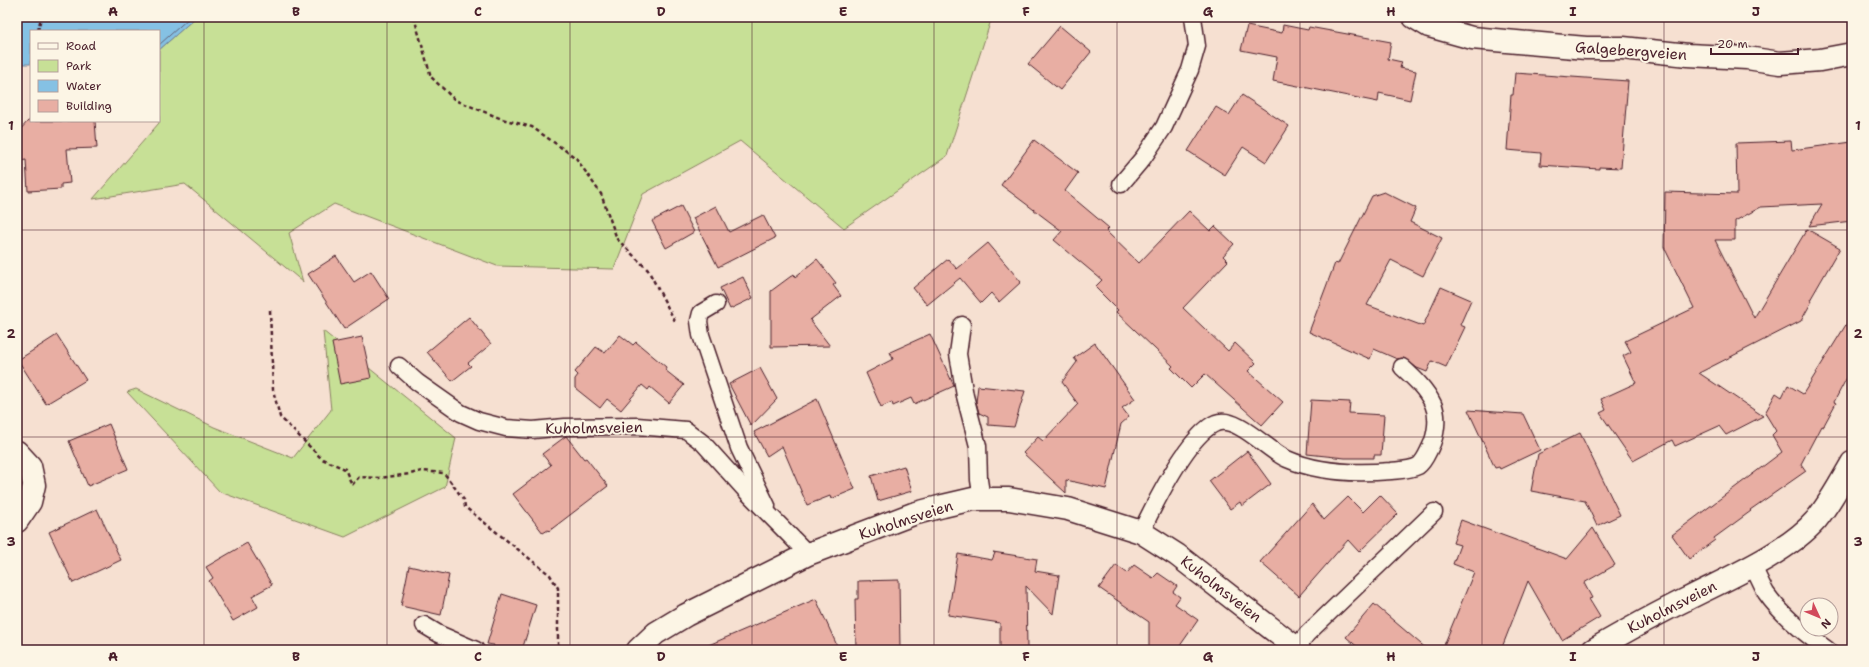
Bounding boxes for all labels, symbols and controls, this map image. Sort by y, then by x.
text: A [108,3,118,20]
text: B [292,3,300,20]
text: C [474,3,482,20]
text: D [656,3,666,20]
text: E [839,3,848,20]
text: F [1022,3,1030,20]
text: G [1203,3,1214,20]
text: H [1386,3,1396,20]
text: I [1569,3,1577,20]
text: J [1752,3,1760,20]
legend [30,30,160,122]
scale bar [1711,30,1798,56]
text: 20 m [1717,36,1748,52]
street label: Galgebergveien [1574,37,1688,65]
text: Road [66,38,97,54]
text: Park [66,58,92,74]
text: Water [66,78,102,94]
text: Building [66,98,112,114]
text: 1 [8,117,14,134]
text: 1 [1855,117,1861,134]
text: 2 [6,325,16,342]
text: 2 [1853,325,1863,342]
street label: Kuholmsveien [545,417,643,439]
street label: Kuholmsveien [856,495,956,545]
text: 3 [6,533,16,550]
text: 3 [1853,533,1863,550]
street label: Kuholmsveien [1176,551,1266,627]
street label: Kuholmsveien [1624,576,1720,638]
north arrow [1799,597,1839,637]
text: N [1817,615,1834,632]
text: A [108,648,118,665]
text: B [292,648,300,665]
text: C [474,648,482,665]
text: D [656,648,666,665]
text: E [839,648,848,665]
text: F [1022,648,1030,665]
text: G [1203,648,1214,665]
text: H [1386,648,1396,665]
text: I [1569,648,1577,665]
text: J [1752,648,1760,665]

